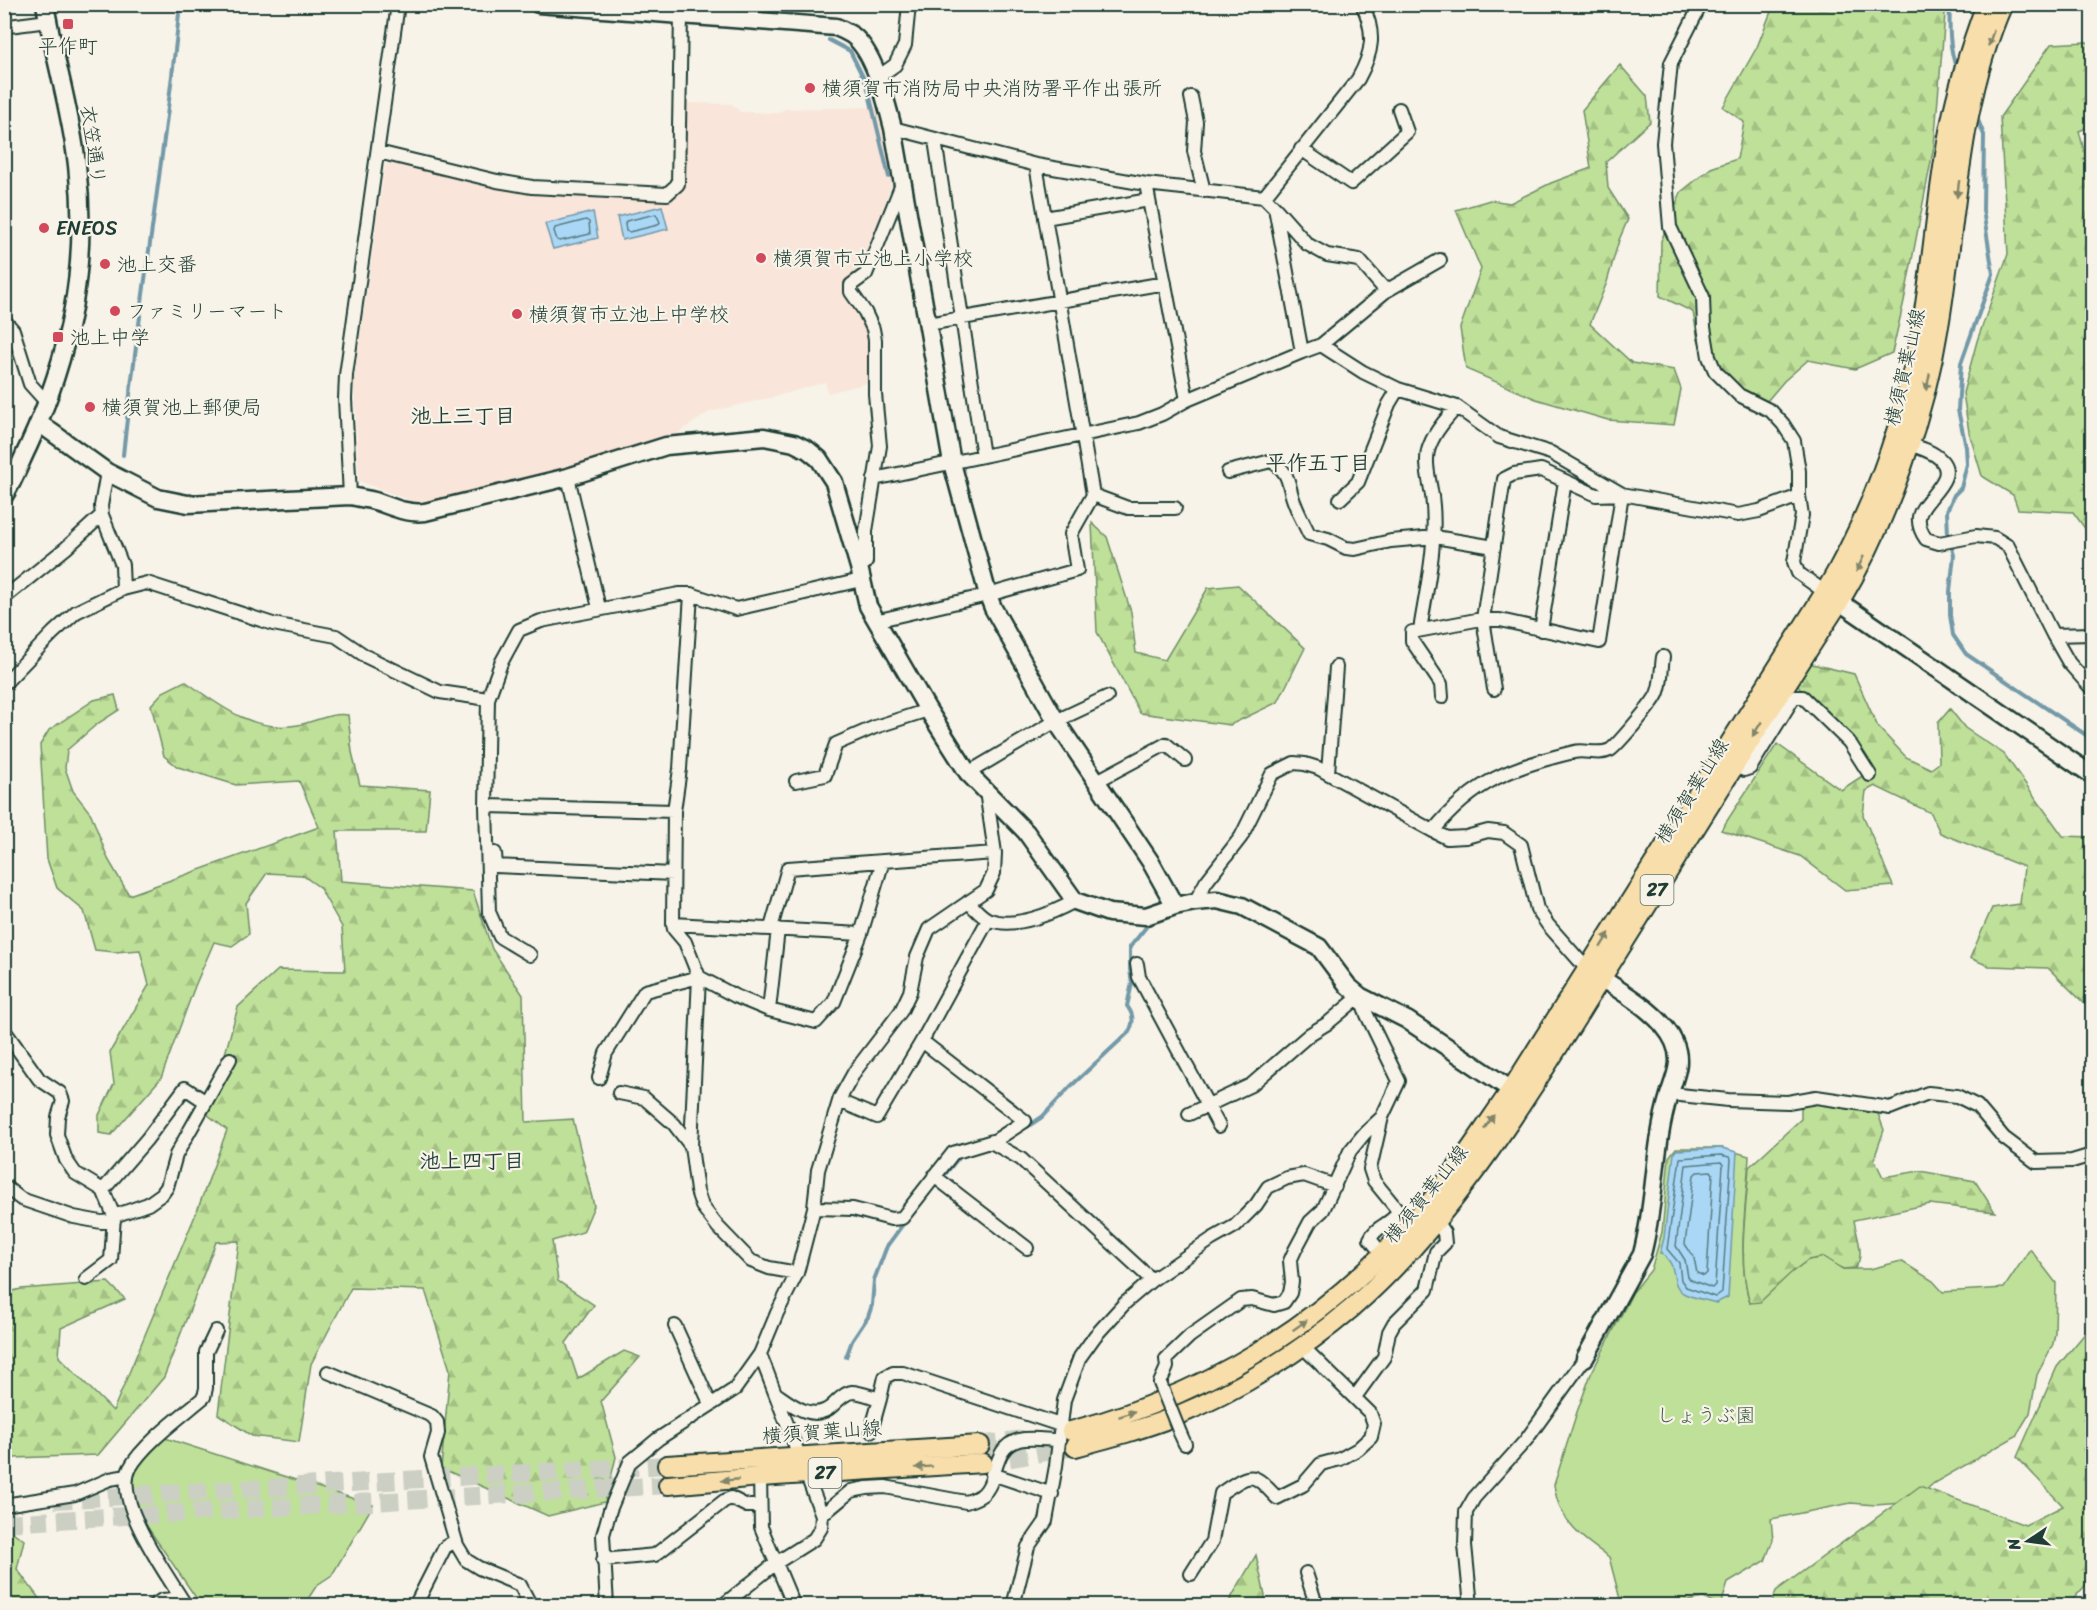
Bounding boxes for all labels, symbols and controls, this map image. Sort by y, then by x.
marker: 平作町 [61,17,75,31]
place label: 平作町 [38,29,98,64]
one-way arrow [1985,29,1995,47]
place label: 横須賀市消防局中央消防署平作出張所 [822,71,1162,106]
marker: 横須賀市消防局中央消防署平作出張所 [803,81,817,95]
street label: 衣笠通り [70,103,116,187]
one-way arrow [1953,179,1962,198]
place label: ENEOS [56,211,118,246]
marker: ENEOS [37,221,51,235]
place label: 横須賀市立池上小学校 [773,241,973,276]
place label: 池上交番 [117,247,197,282]
marker: 横須賀市立池上小学校 [754,251,768,265]
marker: 池上交番 [98,257,112,271]
place label: ファミリーマート [127,294,287,329]
place label: 横須賀市立池上中学校 [529,297,729,332]
marker: ファミリーマート [108,304,122,318]
street label: 横須賀葉山線 [1874,305,1936,429]
marker: 横須賀市立池上中学校 [510,307,524,321]
place label: 池上中学 [70,320,150,355]
marker: 池上中学 [51,330,65,344]
one-way arrow [1923,372,1932,391]
place label: 横須賀池上郵便局 [102,390,262,425]
district label: 池上三丁目 [411,397,516,435]
marker: 横須賀池上郵便局 [83,400,97,414]
district label: 平作五丁目 [1266,444,1371,482]
one-way arrow [1856,555,1865,572]
one-way arrow [1751,721,1762,737]
street label: 横須賀葉山線 [1645,731,1739,851]
road number: 27 [1640,875,1674,905]
one-way arrow [1599,932,1610,948]
one-way arrow [1483,1114,1494,1130]
street label: 横須賀葉山線 [1375,1136,1477,1252]
district label: 池上四丁目 [420,1142,525,1180]
one-way arrow [1291,1319,1307,1331]
park label: しょうぶ園 [1656,1398,1756,1433]
one-way arrow [1118,1409,1136,1419]
street label: 横須賀葉山線 [761,1410,883,1454]
road number: 27 [808,1458,842,1488]
one-way arrow [915,1462,934,1472]
one-way arrow [720,1475,739,1484]
north arrow [1998,1511,2058,1571]
text: N [1998,1535,2029,1554]

